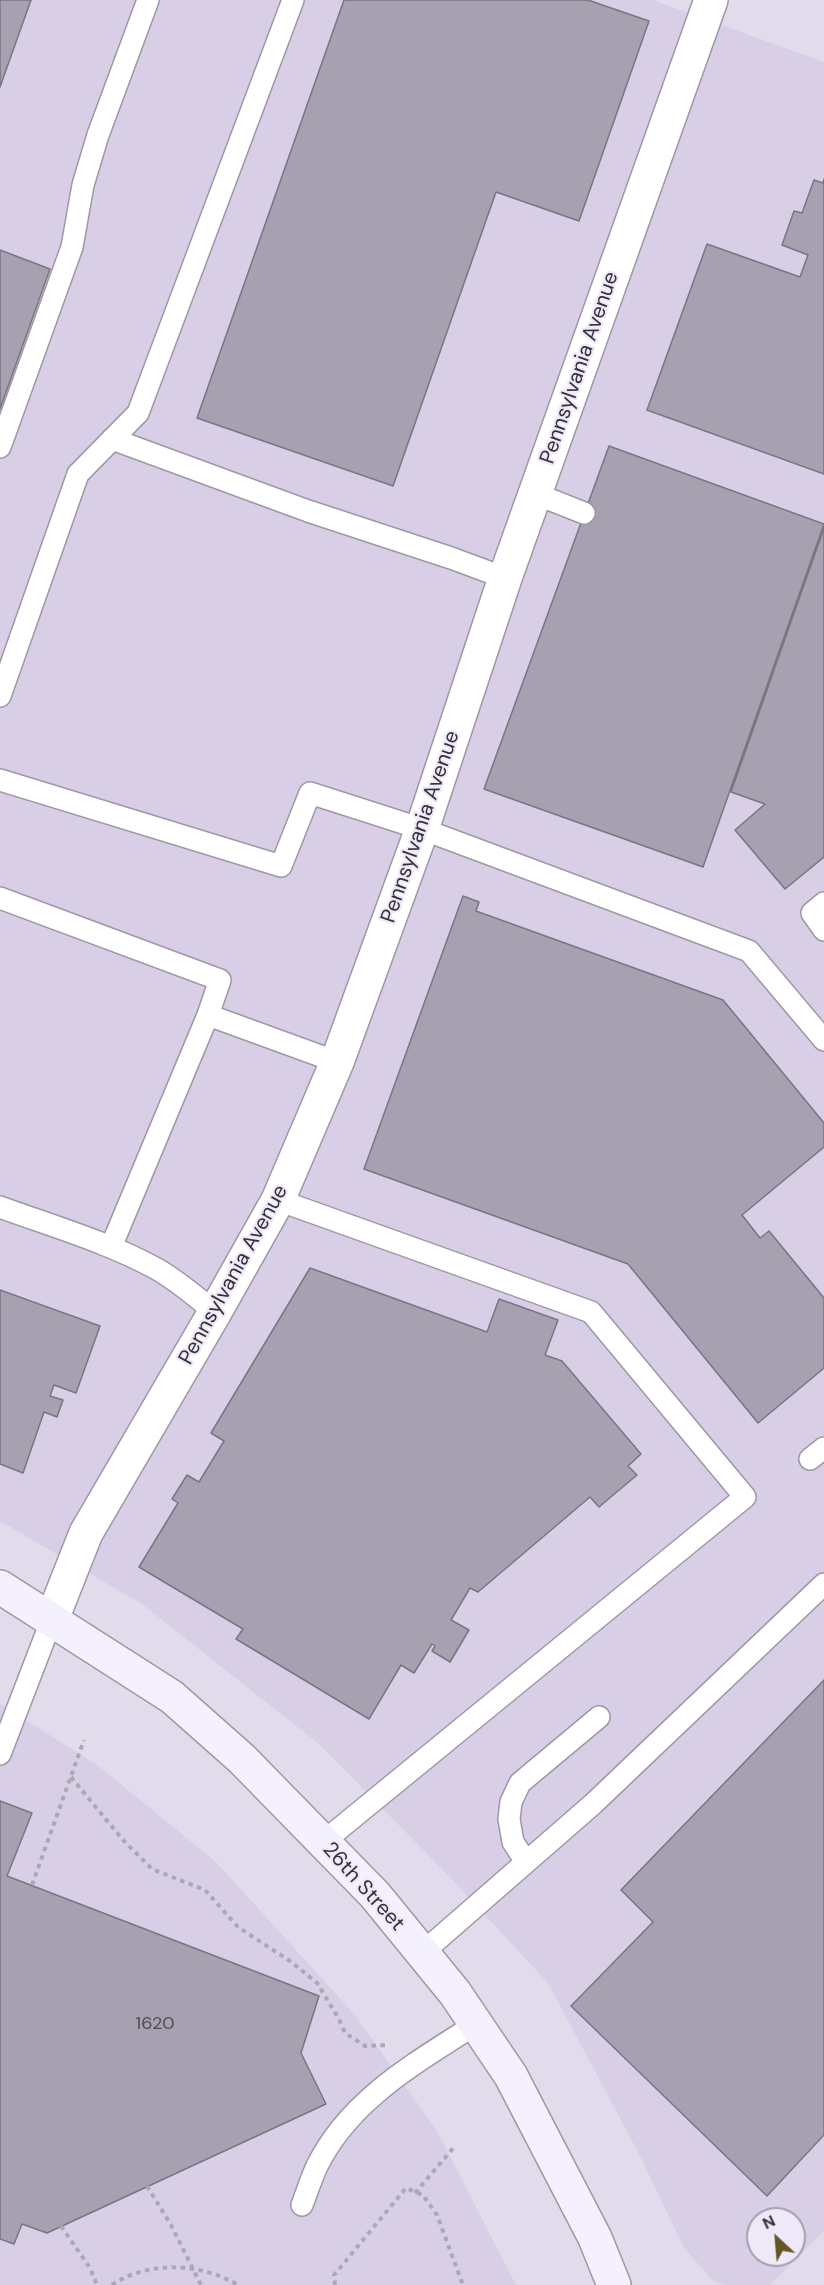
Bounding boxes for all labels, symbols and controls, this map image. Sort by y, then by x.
street label: Pennsylvania Avenue [535,269,625,467]
street label: Pennsylvania Avenue [376,728,466,926]
street label: Pennsylvania Avenue [174,1181,294,1369]
street label: 26th Street [317,1837,409,1937]
house number: 1620 [136,2013,174,2035]
north arrow [746,2207,806,2267]
text: N [759,2210,779,2234]

